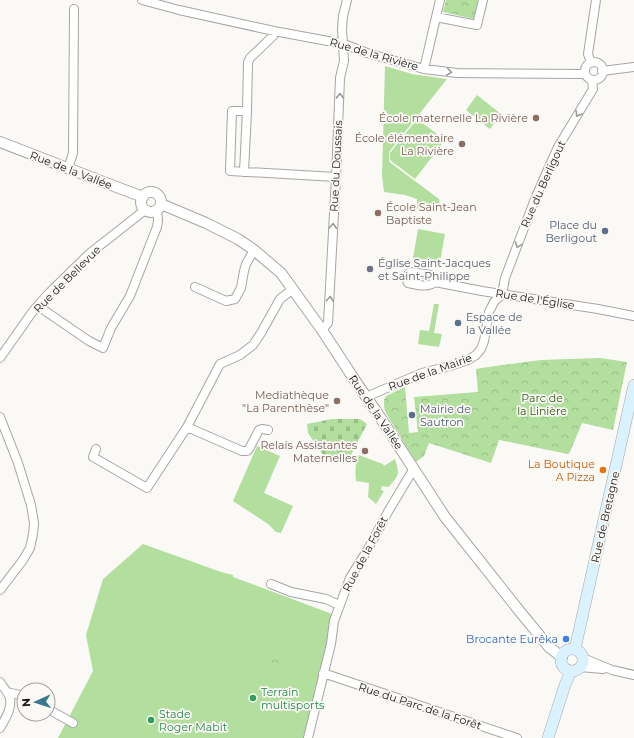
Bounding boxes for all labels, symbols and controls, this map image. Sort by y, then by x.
street label: Rue de la Rivière [328,35,420,73]
one-way arrow [445,67,452,76]
one-way arrow [335,93,344,99]
one-way arrow [575,110,582,117]
place label: École maternelle La Rivière [379,111,528,125]
marker: École maternelle La Rivière [531,113,541,123]
street label: Rue du Doussais [327,119,345,212]
place label: École élémentaire La Rivière [355,131,454,158]
street label: Rue du Berligout [517,138,569,230]
marker: École élémentaire La Rivière [457,139,467,149]
street label: Rue de la Vallée [28,148,114,192]
place label: École Saint-Jean Baptiste [386,200,477,227]
marker: École Saint-Jean Baptiste [373,208,383,218]
place label: Place du Berligout [546,218,598,245]
one-way arrow [329,223,338,229]
marker: Place du Berligout [600,226,610,236]
one-way arrow [514,241,522,248]
street label: Rue de Bellevue [30,242,104,316]
place label: Église Saint-Jacques et Saint-Philippe [378,256,491,283]
marker: Église Saint-Jacques et Saint-Philippe [365,264,375,274]
street label: Rue de l'Église [495,286,576,312]
one-way arrow [325,296,334,302]
place label: Espace de la Vallée [466,310,523,337]
marker: Espace de la Vallée [453,318,463,328]
street label: Rue de la Mairie [386,350,474,394]
street label: Rue de la Vallée [346,372,406,452]
place label: Mediathèque "La Parenthèse" [242,388,329,415]
park label: Parc de la Linière [517,391,567,418]
marker: Mediathèque "La Parenthèse" [332,396,342,406]
place label: Mairie de Sautron [420,402,471,429]
marker: Mairie de Sautron [407,410,417,420]
place label: Relais Assistantes Maternelles [260,438,358,465]
marker: Relais Assistantes Maternelles [360,446,370,456]
place label: La Boutique A Pizza [528,457,595,484]
marker: La Boutique A Pizza [598,465,608,475]
street label: Rue de Bretagne [588,470,622,564]
street label: Rue de la Forêt [339,513,391,594]
place label: Brocante Eurêka [466,632,558,646]
marker: Brocante Eurêka [561,634,571,644]
street label: Rue du Parc de la Forêt [357,679,484,733]
north arrow [16,682,56,722]
place label: Terrain multisports [261,685,325,712]
marker: Terrain multisports [248,693,258,703]
text: N [19,698,33,707]
place label: Stade Roger Mabit [159,707,228,734]
marker: Stade Roger Mabit [146,715,156,725]

